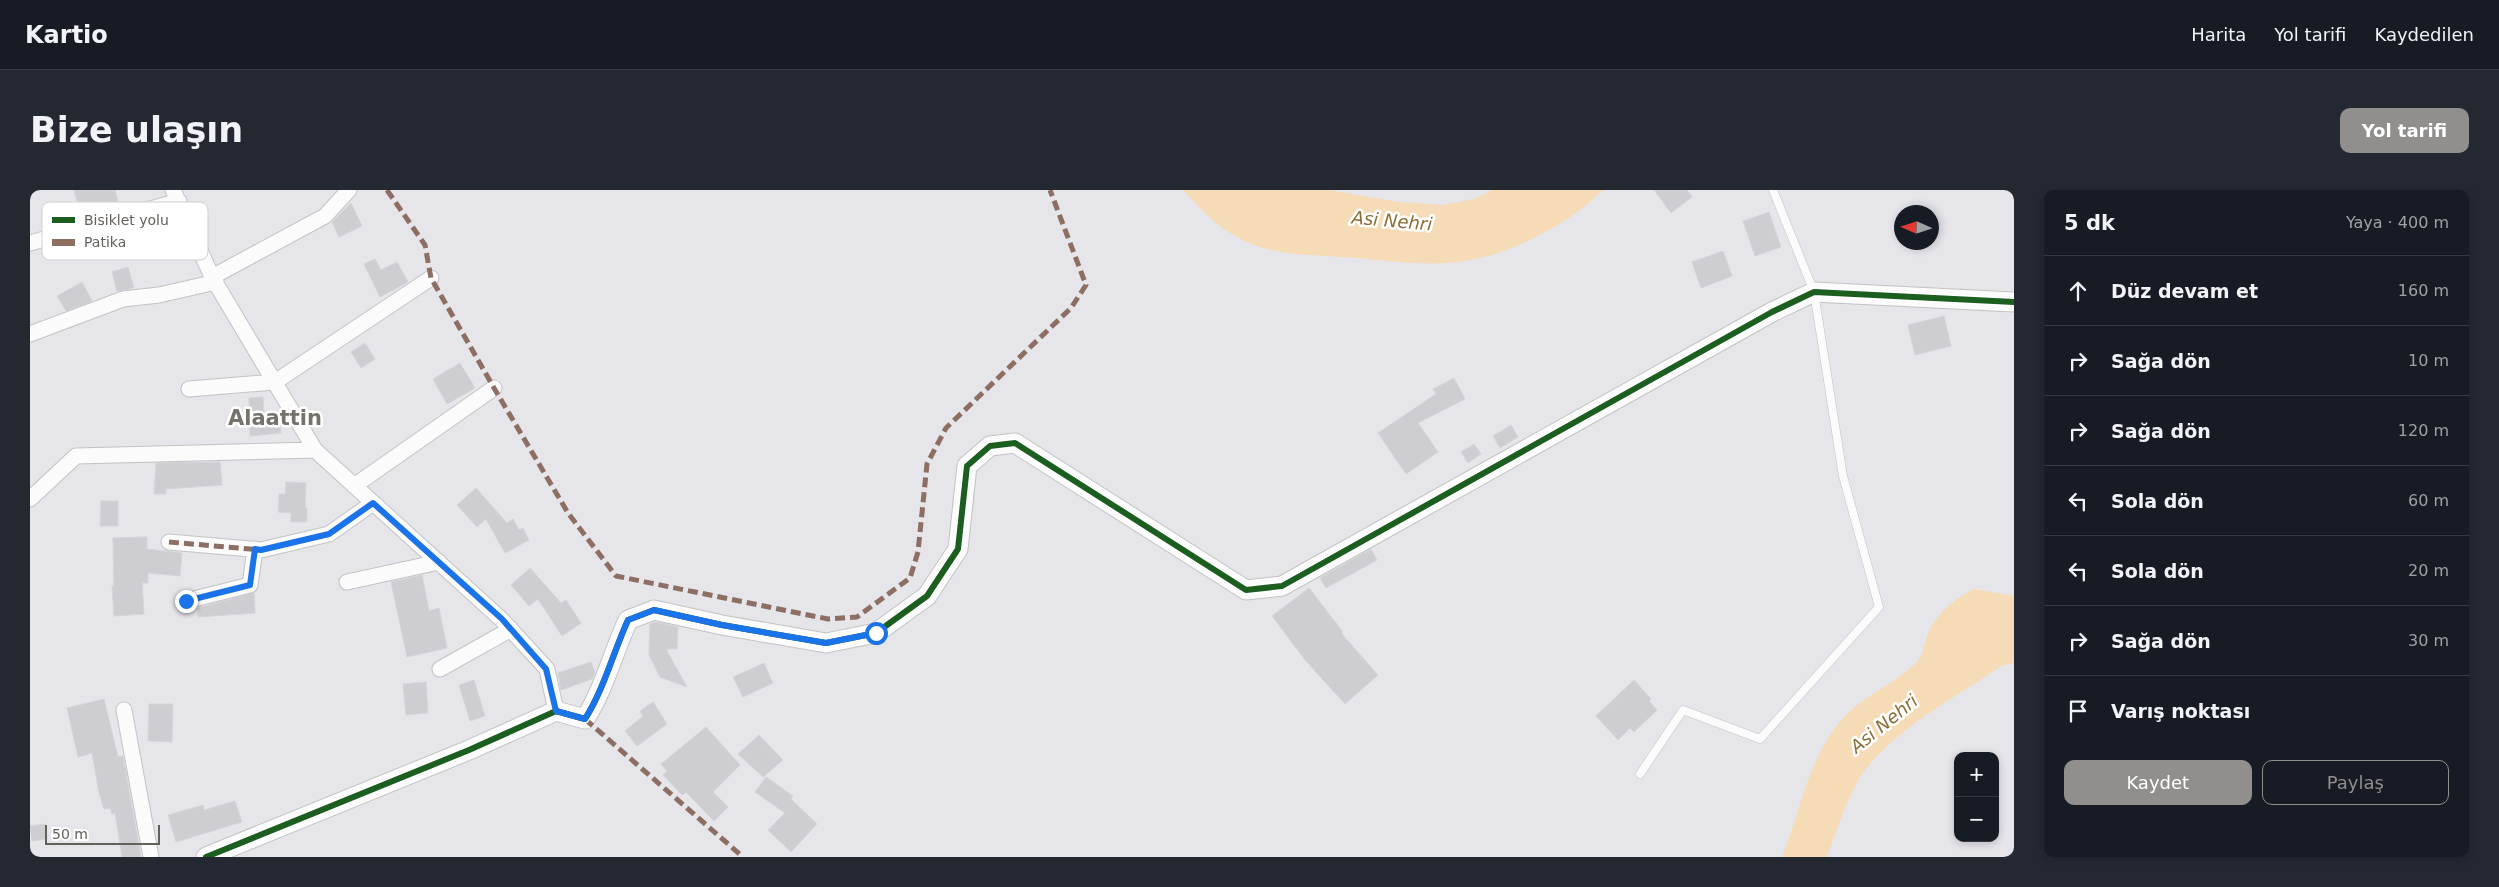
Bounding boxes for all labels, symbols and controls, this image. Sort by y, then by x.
text: Kartio [25,21,108,49]
text: Harita [2191,24,2246,45]
text: Yol tarifi [2274,24,2346,45]
text: Kaydedilen [2374,24,2474,45]
button: Yol tarifi [2340,108,2469,153]
text: Bize ulaşın [30,110,243,150]
legend [42,202,208,260]
north arrow [1894,205,1939,250]
water label: Asi Nehri [1350,206,1433,234]
text: 5 dk [2064,211,2115,235]
text: Bisiklet yolu [84,212,169,228]
text: Yaya · 400 m [2346,213,2449,232]
text: Patika [84,234,126,250]
icon: ahead [2064,277,2092,305]
text: Düz devam et [2111,280,2258,302]
text: 160 m [2398,281,2449,300]
icon: right [2064,347,2092,375]
text: Sağa dön [2111,350,2211,372]
text: 10 m [2408,351,2449,370]
district label: Alaattin [228,406,322,430]
icon: right [2064,417,2092,445]
text: Sağa dön [2111,420,2211,442]
text: 120 m [2398,421,2449,440]
icon: left [2064,487,2092,515]
text: Sola dön [2111,490,2204,512]
text: 60 m [2408,491,2449,510]
icon: left [2064,557,2092,585]
text: Sola dön [2111,560,2204,582]
text: 20 m [2408,561,2449,580]
route end [175,590,198,613]
route start [865,622,888,645]
icon: right [2064,627,2092,655]
text: Sağa dön [2111,630,2211,652]
text: 30 m [2408,631,2449,650]
water label: Asi Nehri [1845,690,1922,758]
icon: arrive [2064,697,2092,725]
text: Varış noktası [2111,700,2250,722]
map controls [1954,752,1999,842]
button: + [1954,752,1999,797]
button: Kaydet [2064,760,2252,805]
button: Paylaş [2262,760,2449,805]
button: − [1954,797,1999,842]
scale bar [45,822,160,845]
text: 50 m [52,826,88,842]

